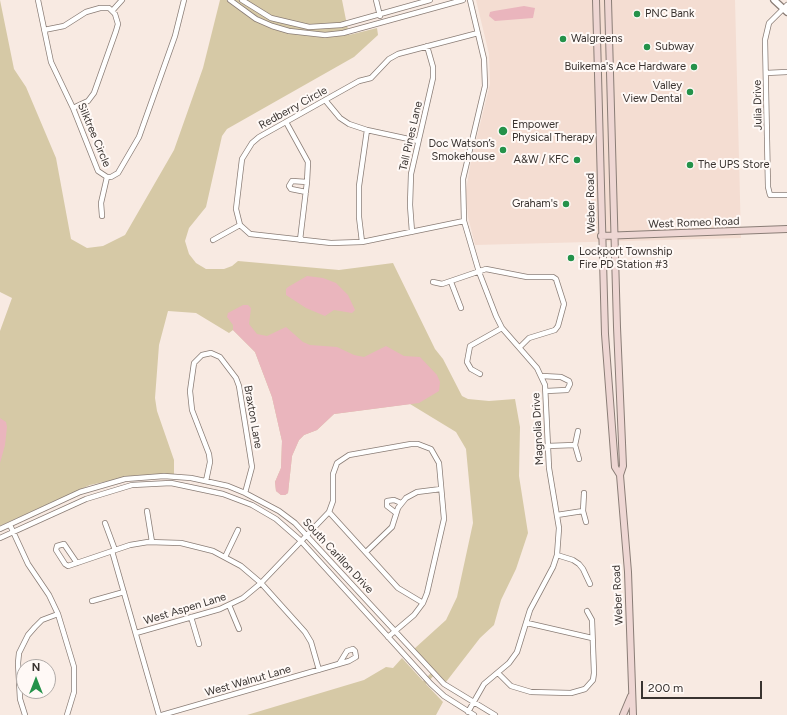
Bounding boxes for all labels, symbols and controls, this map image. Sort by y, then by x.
place label: PNC Bank [645,7,694,21]
marker: PNC Bank [632,9,642,19]
place label: Walgreens [571,32,623,46]
marker: Walgreens [558,34,568,44]
place label: Subway [655,40,694,54]
marker: Subway [642,42,652,52]
place label: Buikema's Ace Hardware [564,60,686,74]
marker: Buikema's Ace Hardware [689,62,699,72]
place label: Valley View Dental [623,79,682,105]
street label: Julia Drive [751,80,765,130]
street label: Redberry Circle [256,84,330,132]
marker: Valley View Dental [685,87,695,97]
street label: Tall Pines Lane [397,100,425,172]
street label: Silktree Circle [75,101,113,169]
place label: Empower Physical Therapy [512,118,594,144]
marker: Empower Physical Therapy [497,125,509,137]
place label: Doc Watson’s Smokehouse [428,137,495,163]
marker: Doc Watson’s Smokehouse [498,145,508,155]
place label: A&W / KFC [514,153,569,167]
marker: A&W / KFC [572,155,582,165]
place label: The UPS Store [698,158,770,172]
marker: The UPS Store [685,160,695,170]
street label: Weber Road [584,173,598,233]
place label: Graham's [512,197,558,211]
marker: Graham's [561,199,571,209]
street label: West Romeo Road [648,215,740,231]
place label: Lockport Township Fire PD Station #3 [579,245,673,271]
marker: Lockport Township Fire PD Station #3 [566,253,576,263]
street label: Braxton Lane [241,384,265,450]
street label: Magnolia Drive [530,392,546,466]
street label: South Carillon Drive [300,516,376,596]
street label: Weber Road [610,565,626,625]
street label: West Aspen Lane [142,590,228,628]
north arrow [16,659,56,699]
text: N [32,661,40,674]
street label: West Walnut Lane [203,662,293,700]
scale bar [643,673,764,699]
text: 200 m [648,681,683,695]

